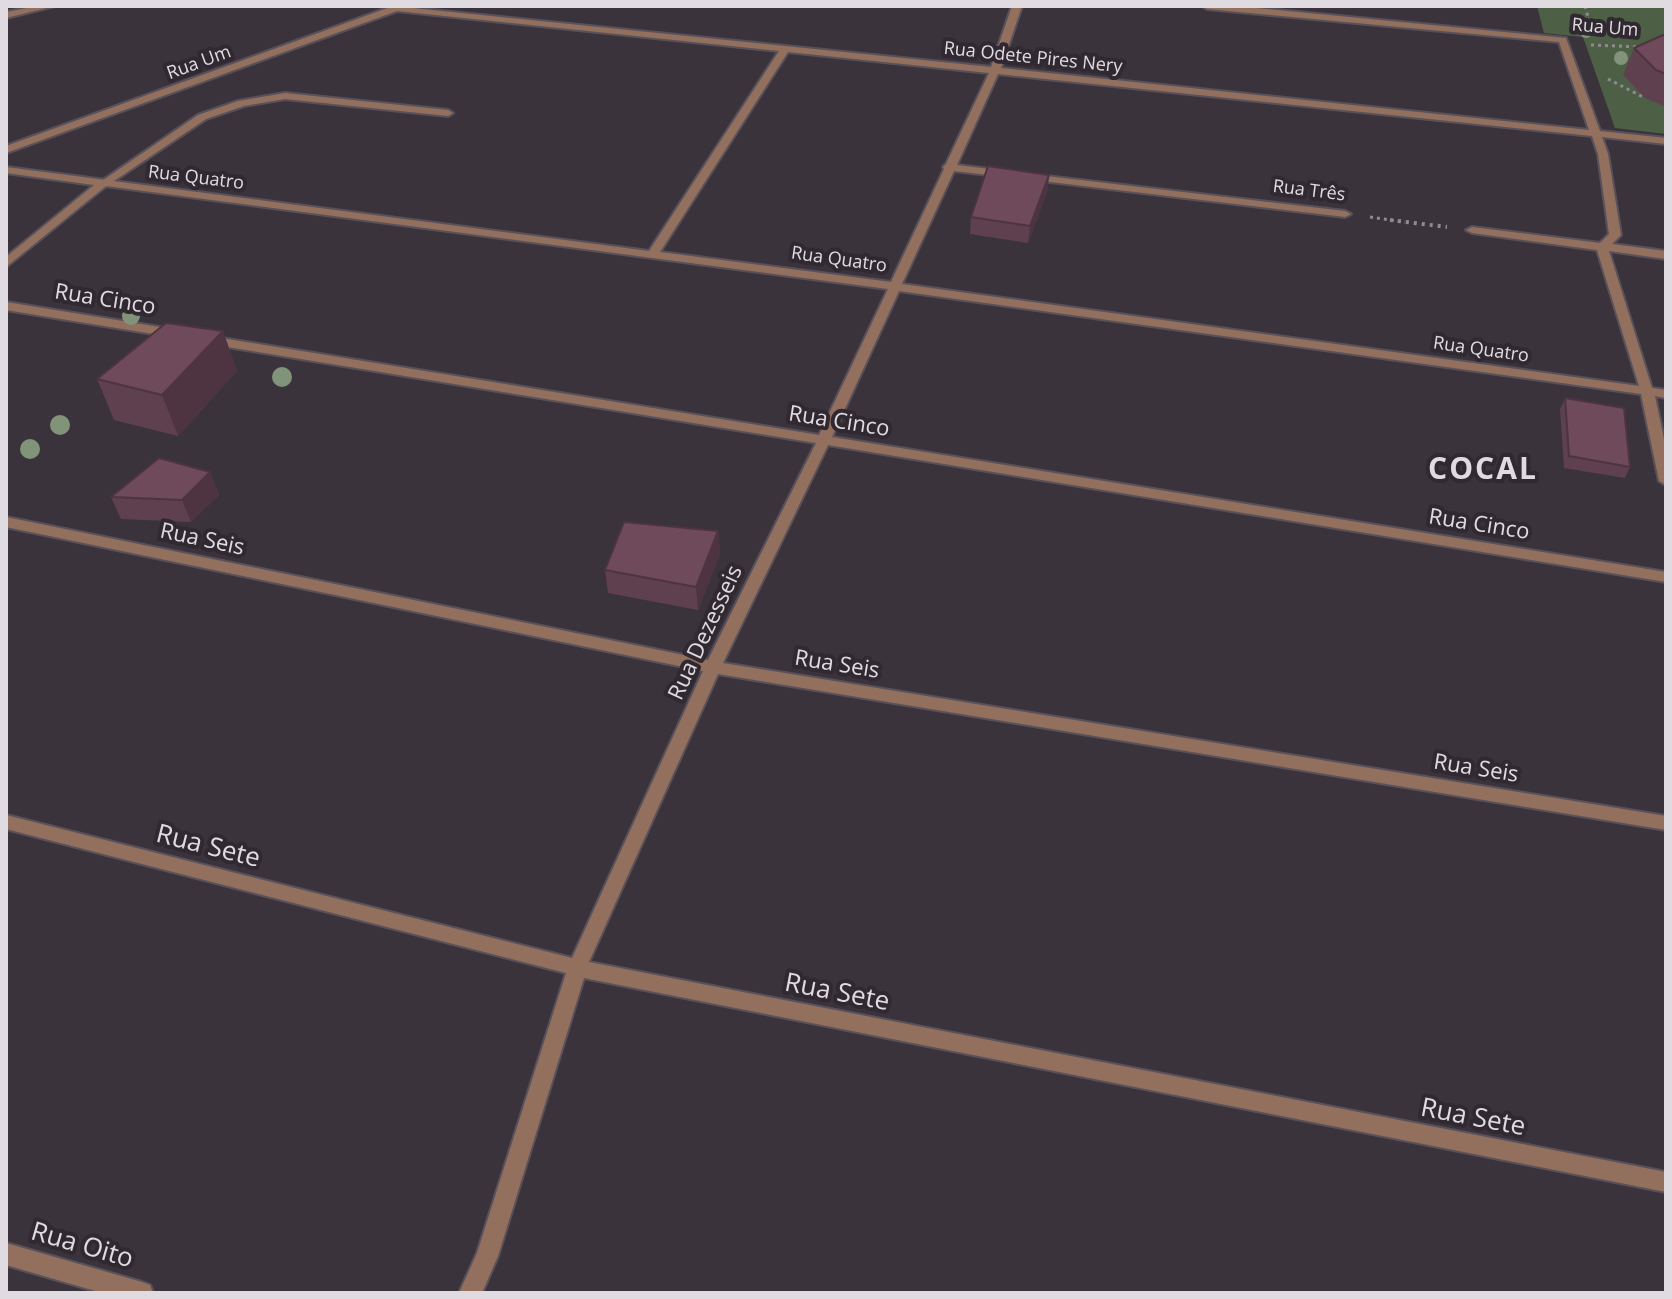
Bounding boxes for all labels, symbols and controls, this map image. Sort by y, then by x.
street label: Rua Um [1571,14,1639,42]
street label: Rua Odete Pires Nery [943,38,1123,78]
street label: Rua Um [164,41,234,85]
street label: Rua Quatro [147,161,245,195]
street label: Rua Três [1272,176,1346,206]
street label: Rua Quatro [790,243,888,277]
street label: Rua Cinco [53,279,157,321]
street label: Rua Quatro [1432,333,1530,367]
street label: Rua Cinco [787,401,891,443]
district label: COCAL [1428,452,1538,488]
street label: Rua Cinco [1427,504,1531,546]
street label: Rua Seis [157,518,247,562]
street label: Rua Dezesseis [663,562,749,704]
street label: Rua Seis [793,645,881,685]
street label: Rua Seis [1432,749,1520,789]
street label: Rua Sete [153,819,263,875]
street label: Rua Sete [782,968,892,1018]
street label: Rua Sete [1418,1093,1528,1143]
street label: Rua Oito [27,1217,137,1275]

